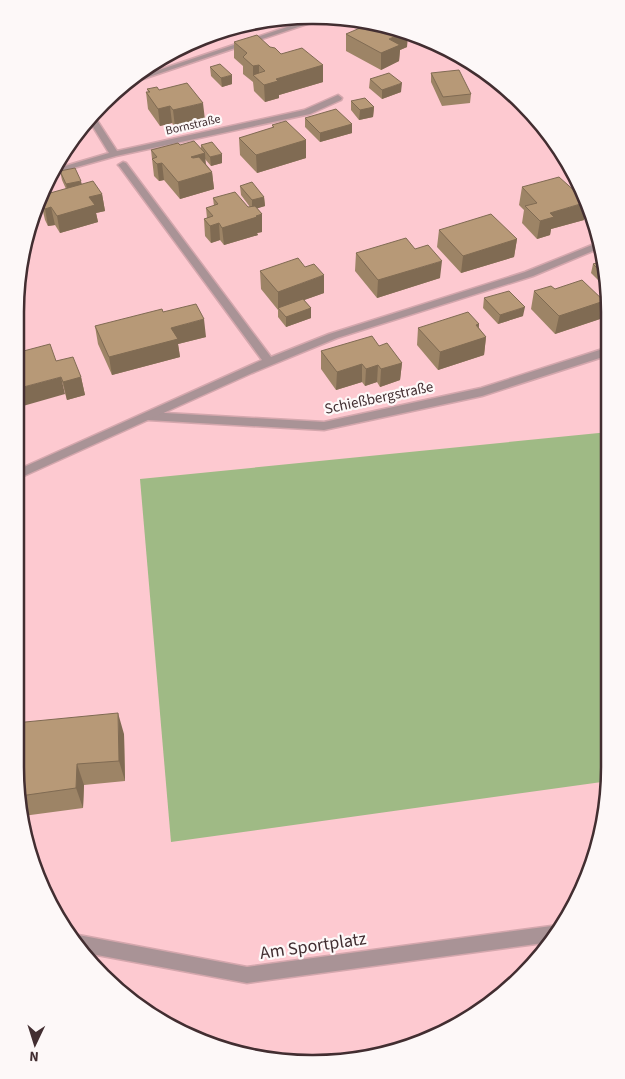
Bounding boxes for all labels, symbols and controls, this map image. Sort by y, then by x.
street label: Bornstraße [164,110,222,140]
street label: Schießbergstraße [323,376,435,420]
street label: Am Sportplatz [258,926,368,966]
north arrow [10,1019,60,1069]
text: N [29,1046,40,1066]

